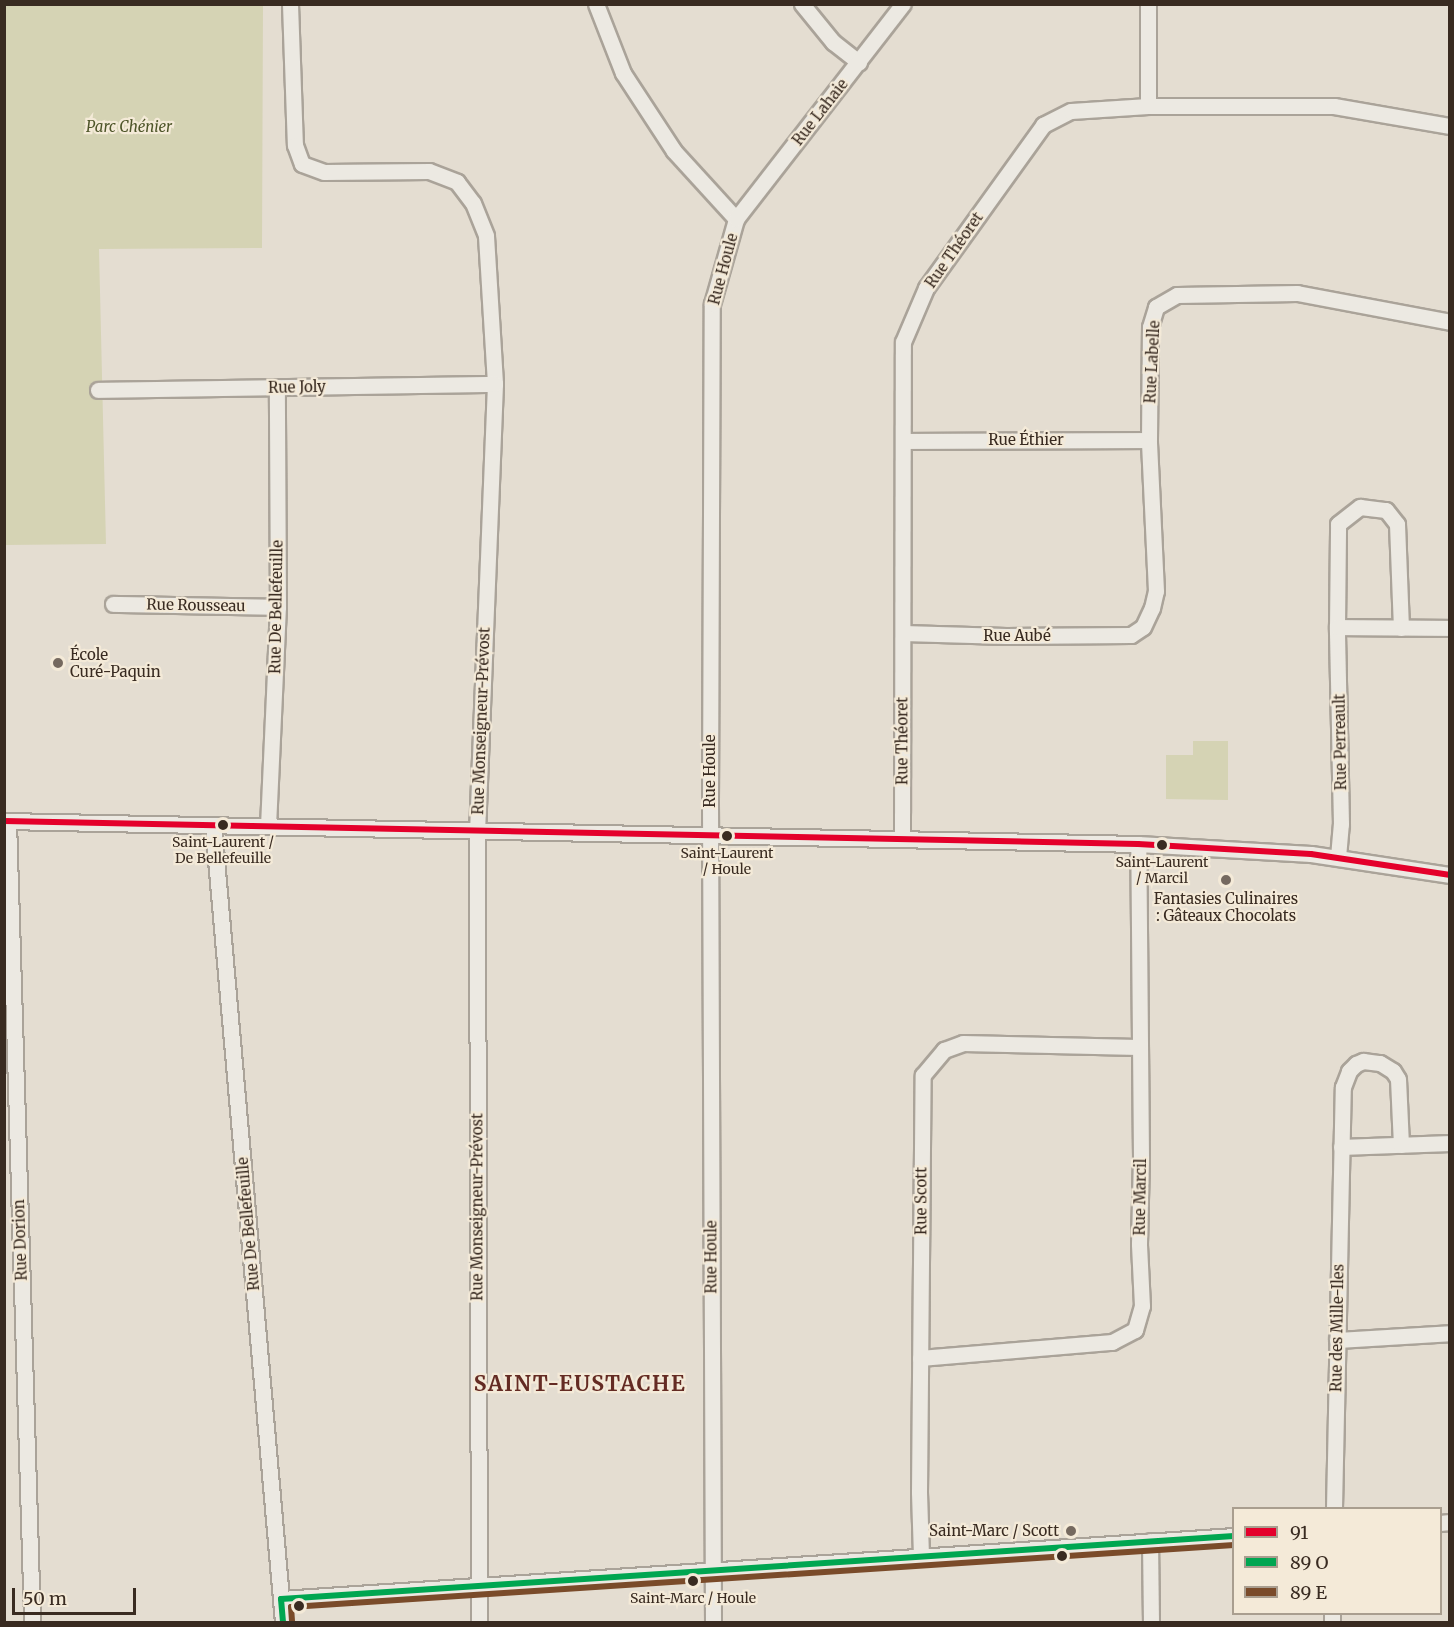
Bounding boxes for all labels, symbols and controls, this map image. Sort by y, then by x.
street label: Rue Lahaie [788,75,852,149]
park label: Parc Chénier [86,118,172,136]
street label: Rue Théoret [921,209,987,291]
street label: Rue Houle [705,231,741,307]
street label: Rue Labelle [1141,320,1163,404]
street label: Rue Joly [268,377,326,397]
street label: Rue Éthier [988,431,1064,449]
street label: Rue De Bellefeuille [266,540,286,674]
street label: Rue Rousseau [146,595,246,615]
street label: Rue Monseigneur-Prévost [469,627,493,815]
street label: Rue Aubé [983,627,1051,645]
place label: École Curé-Paquin [70,645,161,680]
marker: École Curé-Paquin [51,656,65,670]
street label: Rue Perreault [1330,693,1350,791]
street label: Rue Théoret [893,697,911,785]
street label: Rue Houle [701,734,719,808]
marker: Saint-Laurent / De Bellefeuille [217,819,229,831]
marker: Saint-Laurent / Houle [721,830,733,842]
place label: Saint-Laurent / De Bellefeuille [172,834,274,867]
marker: Saint-Laurent / Marcil [1156,839,1168,851]
place label: Saint-Laurent / Houle [680,845,774,878]
place label: Saint-Laurent / Marcil [1115,854,1209,886]
marker: Fantasies Culinaires : Gâteaux Chocolats [1219,873,1233,887]
place label: Fantasies Culinaires : Gâteaux Chocolats [1154,889,1298,924]
street label: Rue Monseigneur-Prévost [468,1113,486,1301]
street label: Rue De Bellefeuille [233,1156,263,1292]
street label: Rue Marcil [1130,1158,1150,1236]
street label: Rue Scott [912,1167,930,1235]
street label: Rue Dorion [10,1199,30,1281]
street label: Rue Houle [702,1220,720,1294]
street label: Rue des Mille-Iles [1327,1264,1347,1392]
district label: SAINT-EUSTACHE [474,1371,686,1397]
legend [1232,1507,1442,1615]
text: 91 [1290,1521,1308,1544]
place label: Saint-Marc / Scott [929,1522,1059,1540]
marker: Saint-Marc / Scott [1064,1524,1078,1538]
unlabelled marker [1056,1550,1068,1562]
text: 89 O [1290,1551,1329,1574]
marker: Saint-Marc / Houle [687,1575,699,1587]
scale bar [15,1576,140,1614]
text: 89 E [1290,1581,1327,1604]
text: 50 m [23,1587,67,1610]
place label: Saint-Marc / Houle [630,1590,756,1606]
unlabelled marker [293,1600,305,1612]

